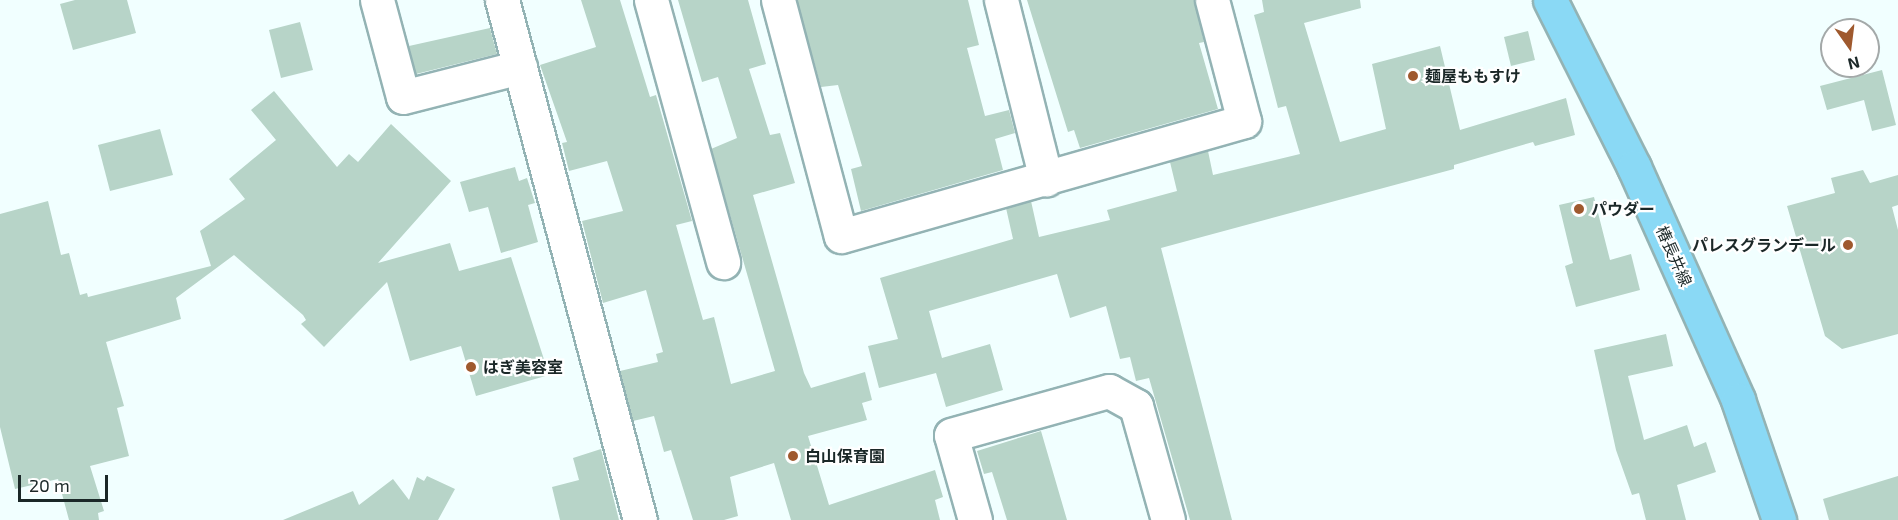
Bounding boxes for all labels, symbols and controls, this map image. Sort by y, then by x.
north arrow [1820,18,1880,78]
text: N [1846,53,1862,75]
place label: 麺屋ももすけ [1425,66,1521,86]
marker: 麺屋ももすけ [1406,69,1420,83]
place label: パウダー [1591,199,1655,219]
marker: パウダー [1572,202,1586,216]
street label: 椿長井線 [1652,223,1696,289]
place label: パレスグランデール [1692,235,1836,255]
marker: パレスグランデール [1841,238,1855,252]
place label: はぎ美容室 [483,357,563,377]
marker: はぎ美容室 [464,360,478,374]
place label: 白山保育園 [805,446,885,466]
marker: 白山保育園 [786,449,800,463]
scale bar [21,463,111,501]
text: 20 m [29,474,70,496]

